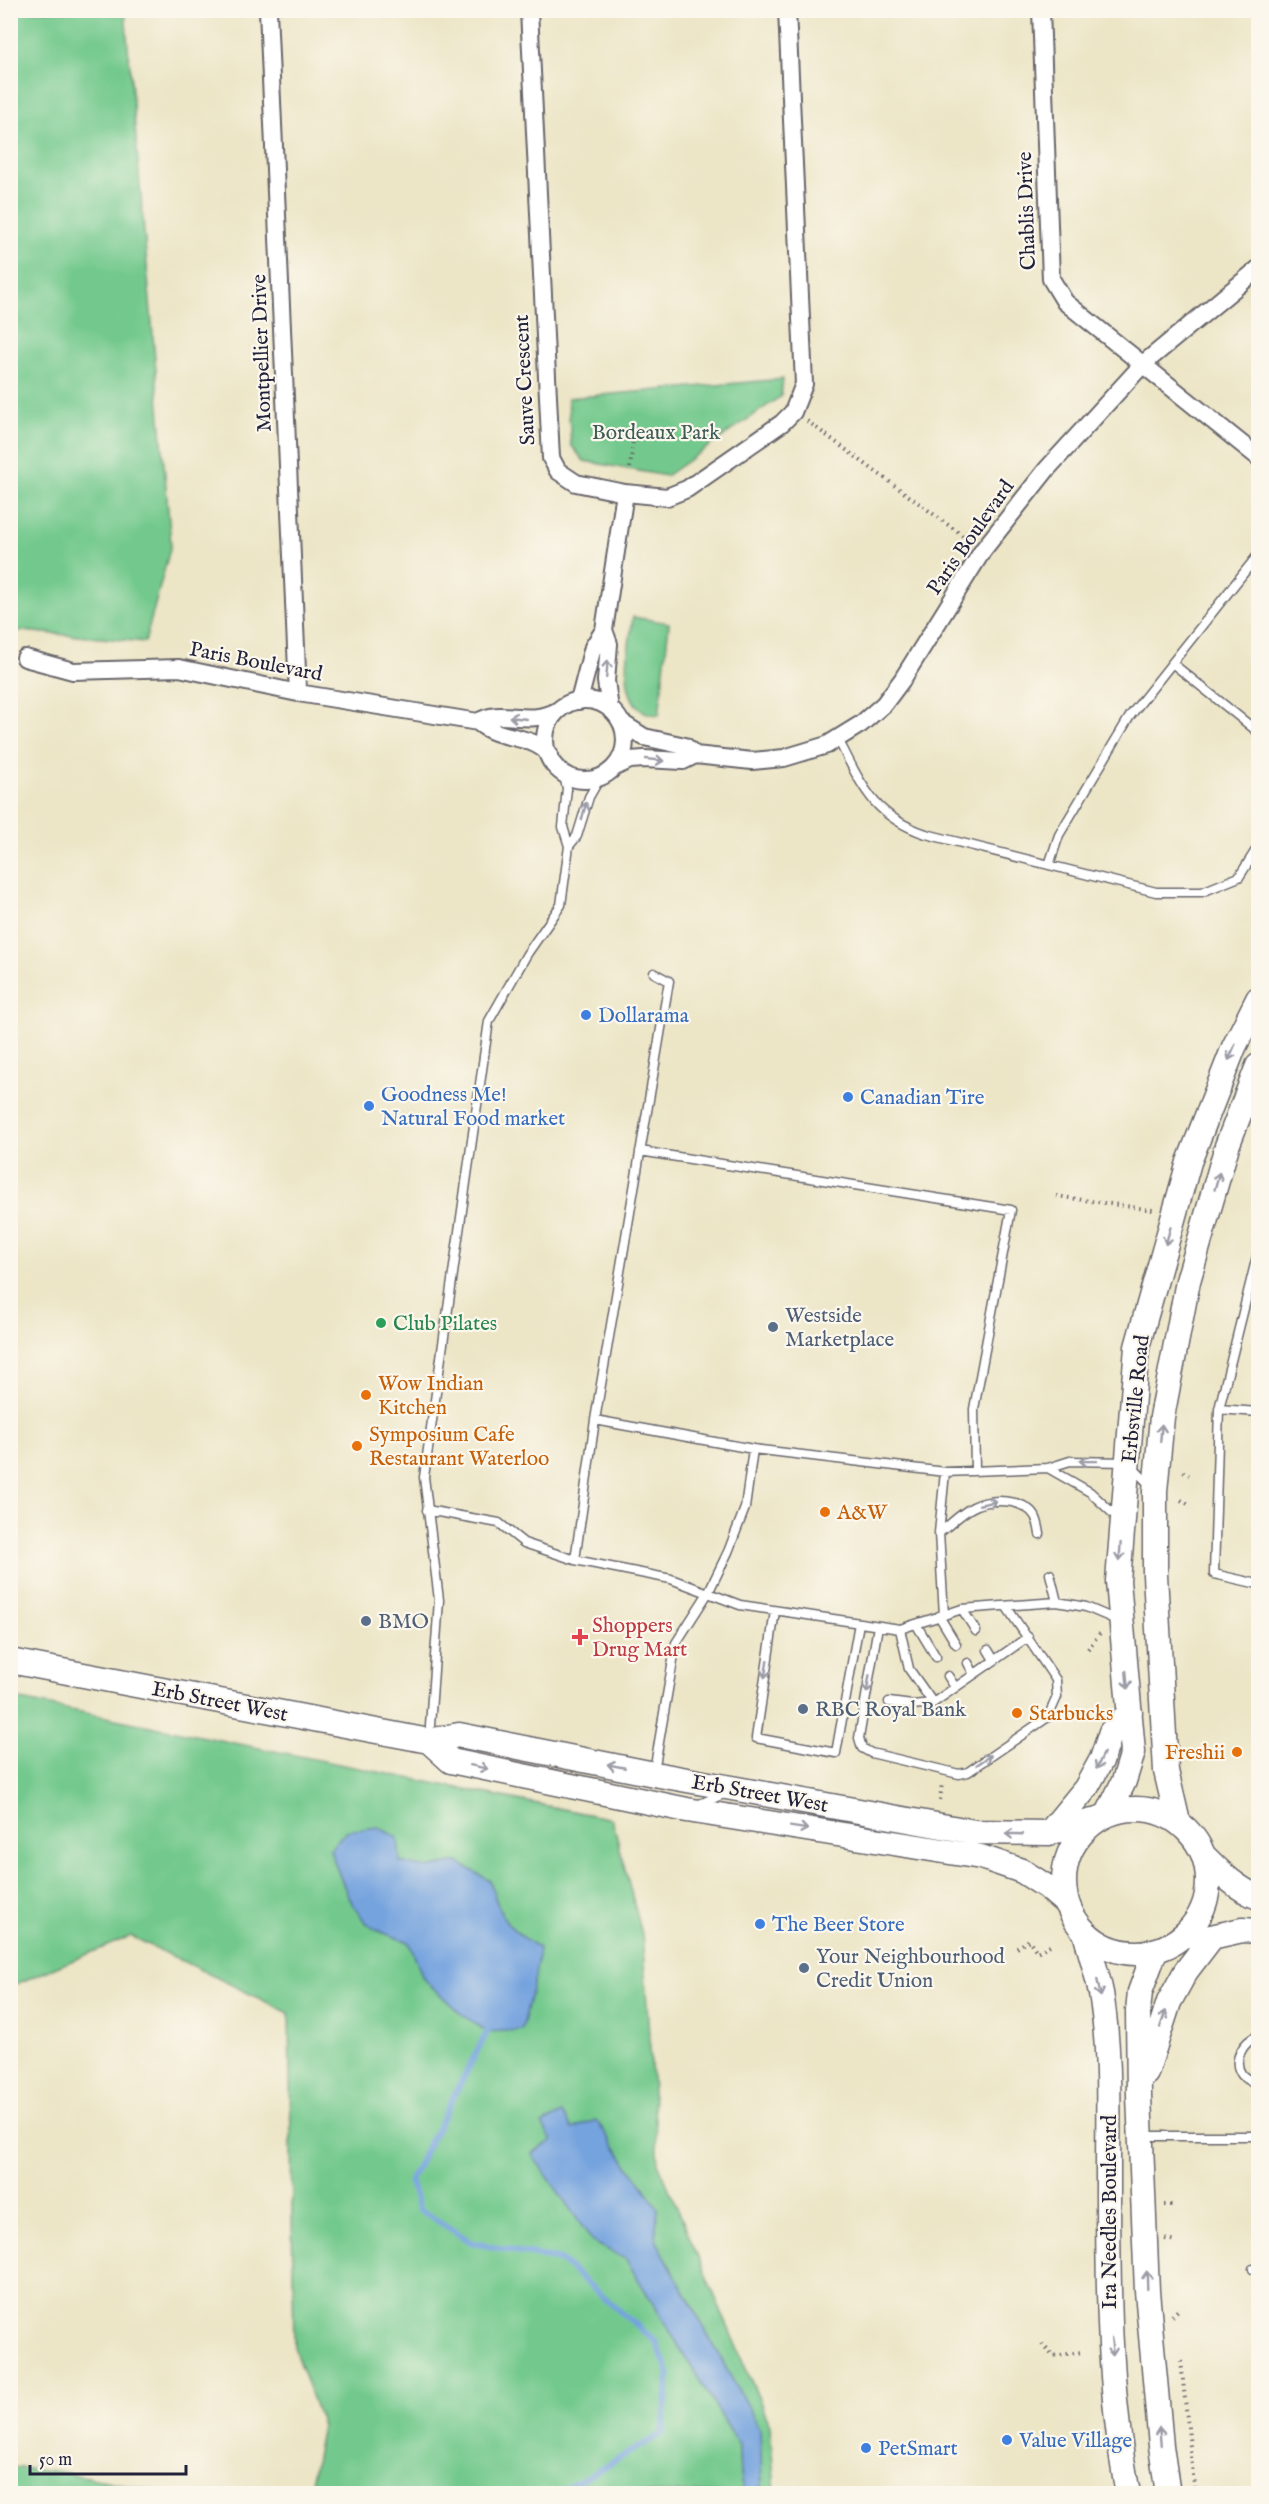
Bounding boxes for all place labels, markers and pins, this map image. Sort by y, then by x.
place label: Dollarama [598,1003,690,1030]
marker: Dollarama [579,1008,593,1022]
place label: Goodness Me! Natural Food market [381,1082,565,1133]
place label: Canadian Tire [860,1085,985,1112]
marker: Canadian Tire [841,1090,855,1104]
marker: Goodness Me! Natural Food market [362,1099,376,1113]
place label: Westside Marketplace [785,1303,895,1354]
place label: Club Pilates [393,1311,497,1338]
marker: Club Pilates [374,1316,388,1330]
marker: Westside Marketplace [766,1320,780,1334]
place label: Wow Indian Kitchen [378,1371,484,1422]
marker: Wow Indian Kitchen [359,1388,373,1402]
place label: Symposium Cafe Restaurant Waterloo [369,1422,549,1473]
marker: Symposium Cafe Restaurant Waterloo [350,1439,364,1453]
place label: A&W [836,1500,888,1527]
marker: A&W [818,1505,832,1519]
place label: BMO [378,1609,429,1636]
place label: Shoppers Drug Mart [592,1613,687,1664]
marker: BMO [359,1614,373,1628]
marker: Shoppers Drug Mart [573,1630,587,1644]
place label: RBC Royal Bank [815,1697,967,1724]
place label: Starbucks [1029,1701,1113,1728]
marker: RBC Royal Bank [796,1702,810,1716]
marker: Starbucks [1010,1706,1024,1720]
place label: Freshii [1165,1740,1225,1767]
marker: Freshii [1230,1745,1244,1759]
place label: The Beer Store [772,1912,905,1939]
marker: The Beer Store [753,1917,767,1931]
place label: Your Neighbourhood Credit Union [816,1944,1006,1995]
marker: Your Neighbourhood Credit Union [797,1961,811,1975]
place label: Value Village [1018,2428,1133,2455]
marker: Value Village [1000,2433,1014,2447]
place label: PetSmart [878,2436,958,2463]
marker: PetSmart [859,2441,873,2455]

